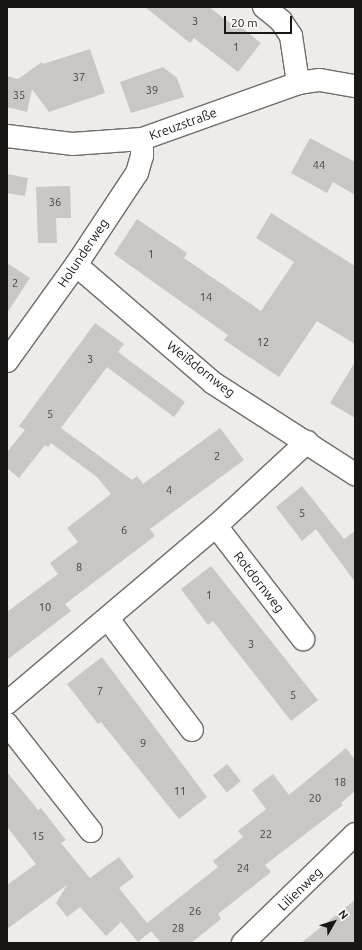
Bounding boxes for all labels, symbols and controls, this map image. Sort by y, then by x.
scale bar [226,8,294,34]
house number: 3 [192,14,198,28]
text: 20 m [231,16,258,29]
house number: 1 [233,40,239,54]
house number: 37 [73,70,85,84]
house number: 39 [146,83,158,97]
house number: 35 [13,88,25,102]
street label: Kreuzstraße [147,105,219,143]
house number: 44 [313,158,325,172]
house number: 36 [49,195,61,209]
street label: Holunderweg [54,216,112,290]
house number: 1 [148,247,154,261]
house number: 2 [12,276,18,290]
house number: 14 [200,290,212,304]
house number: 12 [257,335,269,349]
street label: Weißdornweg [164,338,238,400]
house number: 3 [87,352,93,366]
house number: 5 [47,407,53,421]
house number: 2 [214,449,220,463]
house number: 4 [166,483,172,497]
house number: 5 [299,506,305,520]
house number: 6 [121,523,127,537]
street label: Rotdornweg [230,548,288,616]
house number: 8 [76,560,82,574]
house number: 1 [206,588,212,602]
house number: 10 [39,600,51,614]
house number: 3 [248,637,254,651]
house number: 7 [97,684,103,698]
house number: 5 [290,688,296,702]
house number: 9 [140,736,146,750]
house number: 18 [334,775,346,789]
house number: 11 [174,784,186,798]
house number: 20 [309,791,321,805]
house number: 22 [260,827,272,841]
house number: 15 [32,829,44,843]
house number: 24 [237,861,249,875]
street label: Lilienweg [275,864,325,914]
north arrow [314,902,354,942]
house number: 26 [189,904,201,918]
text: N [336,907,351,921]
house number: 28 [172,921,184,935]

